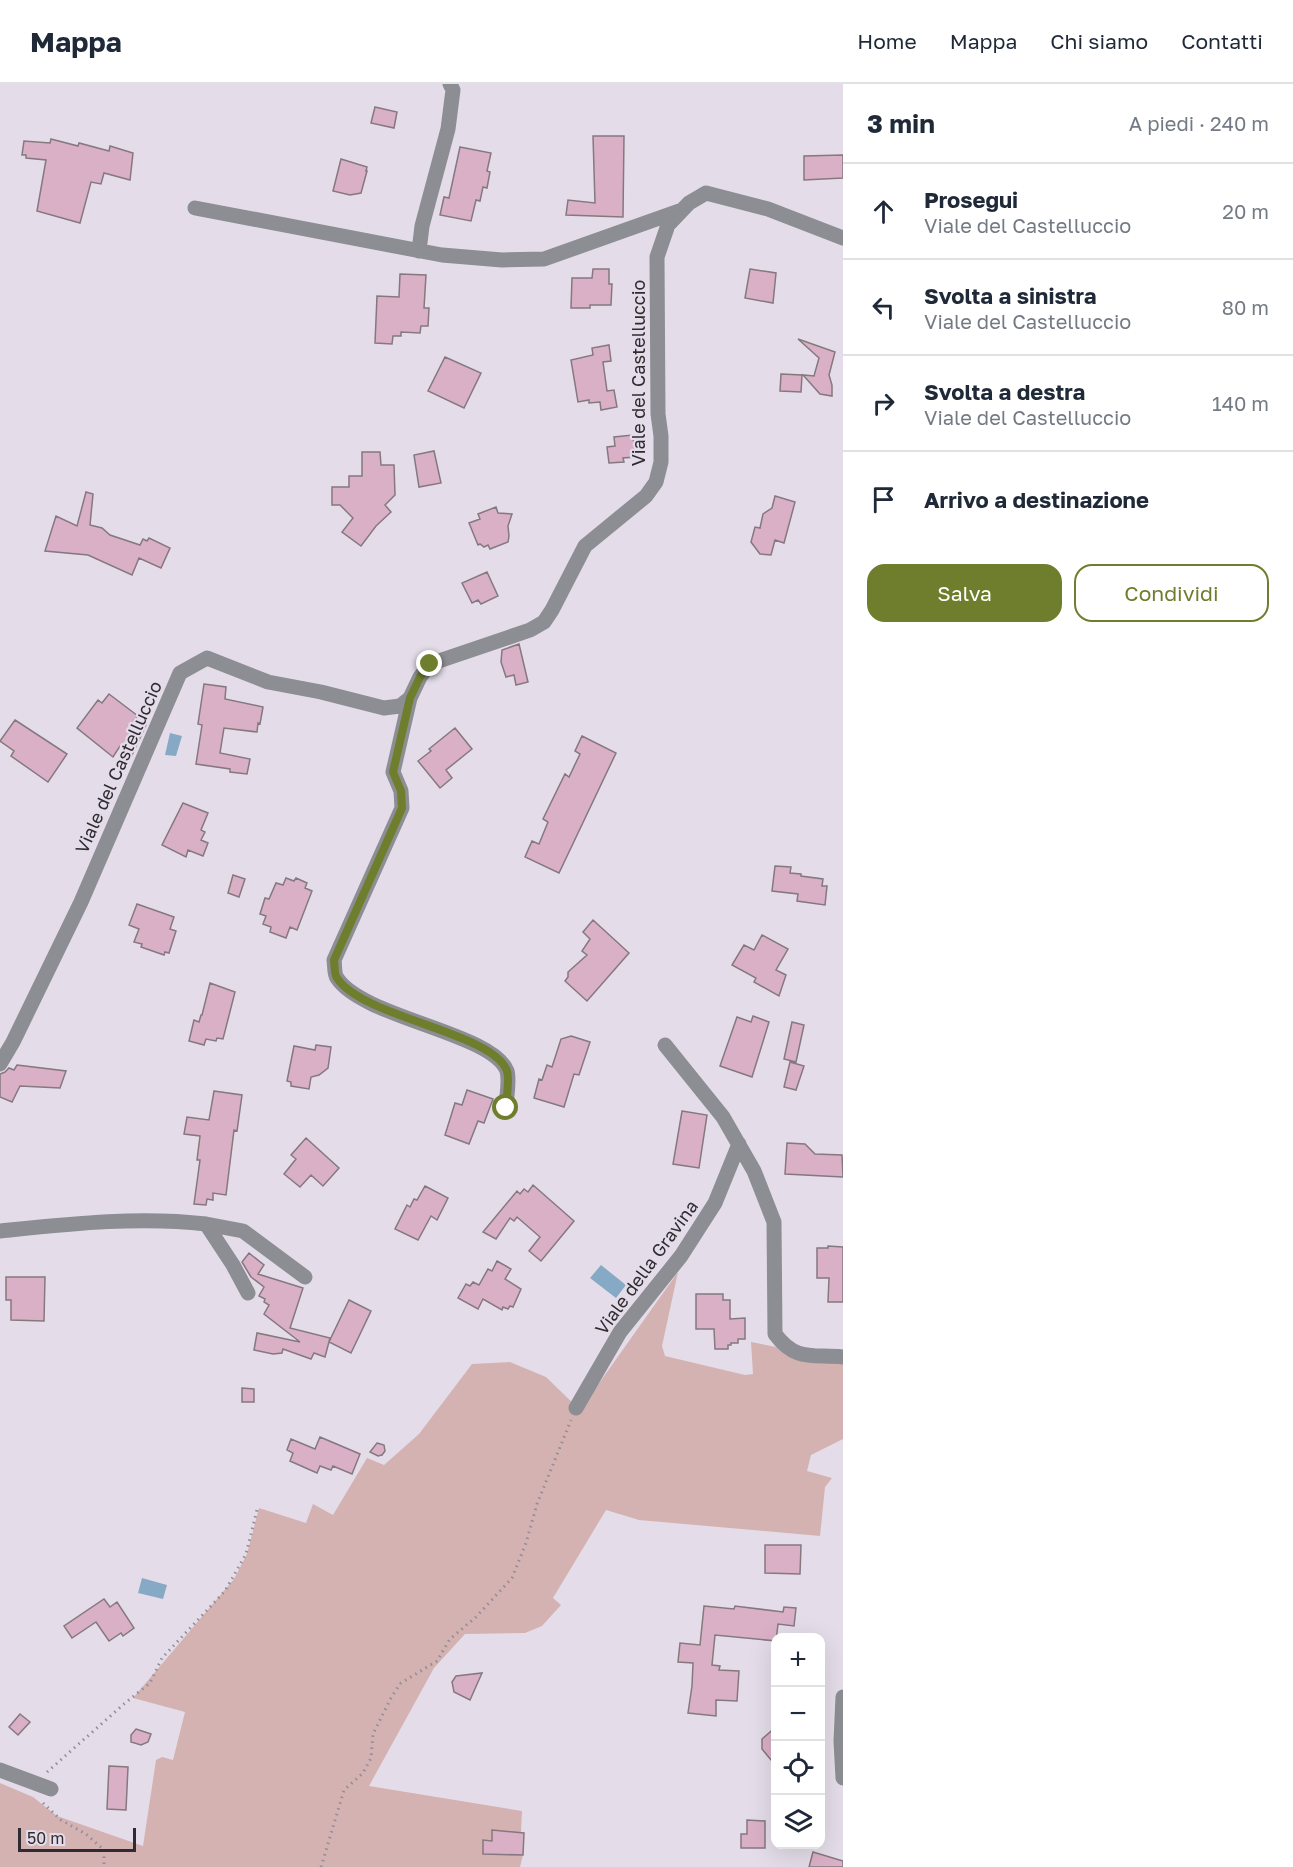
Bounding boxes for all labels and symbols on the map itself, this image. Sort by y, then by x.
street label: Viale del Castelluccio [627,280,649,466]
route end [416,650,442,676]
street label: Viale del Castelluccio [70,677,166,857]
route start [492,1094,518,1120]
street label: Viale della Gravina [590,1196,702,1338]
scale bar [18,1825,136,1852]

